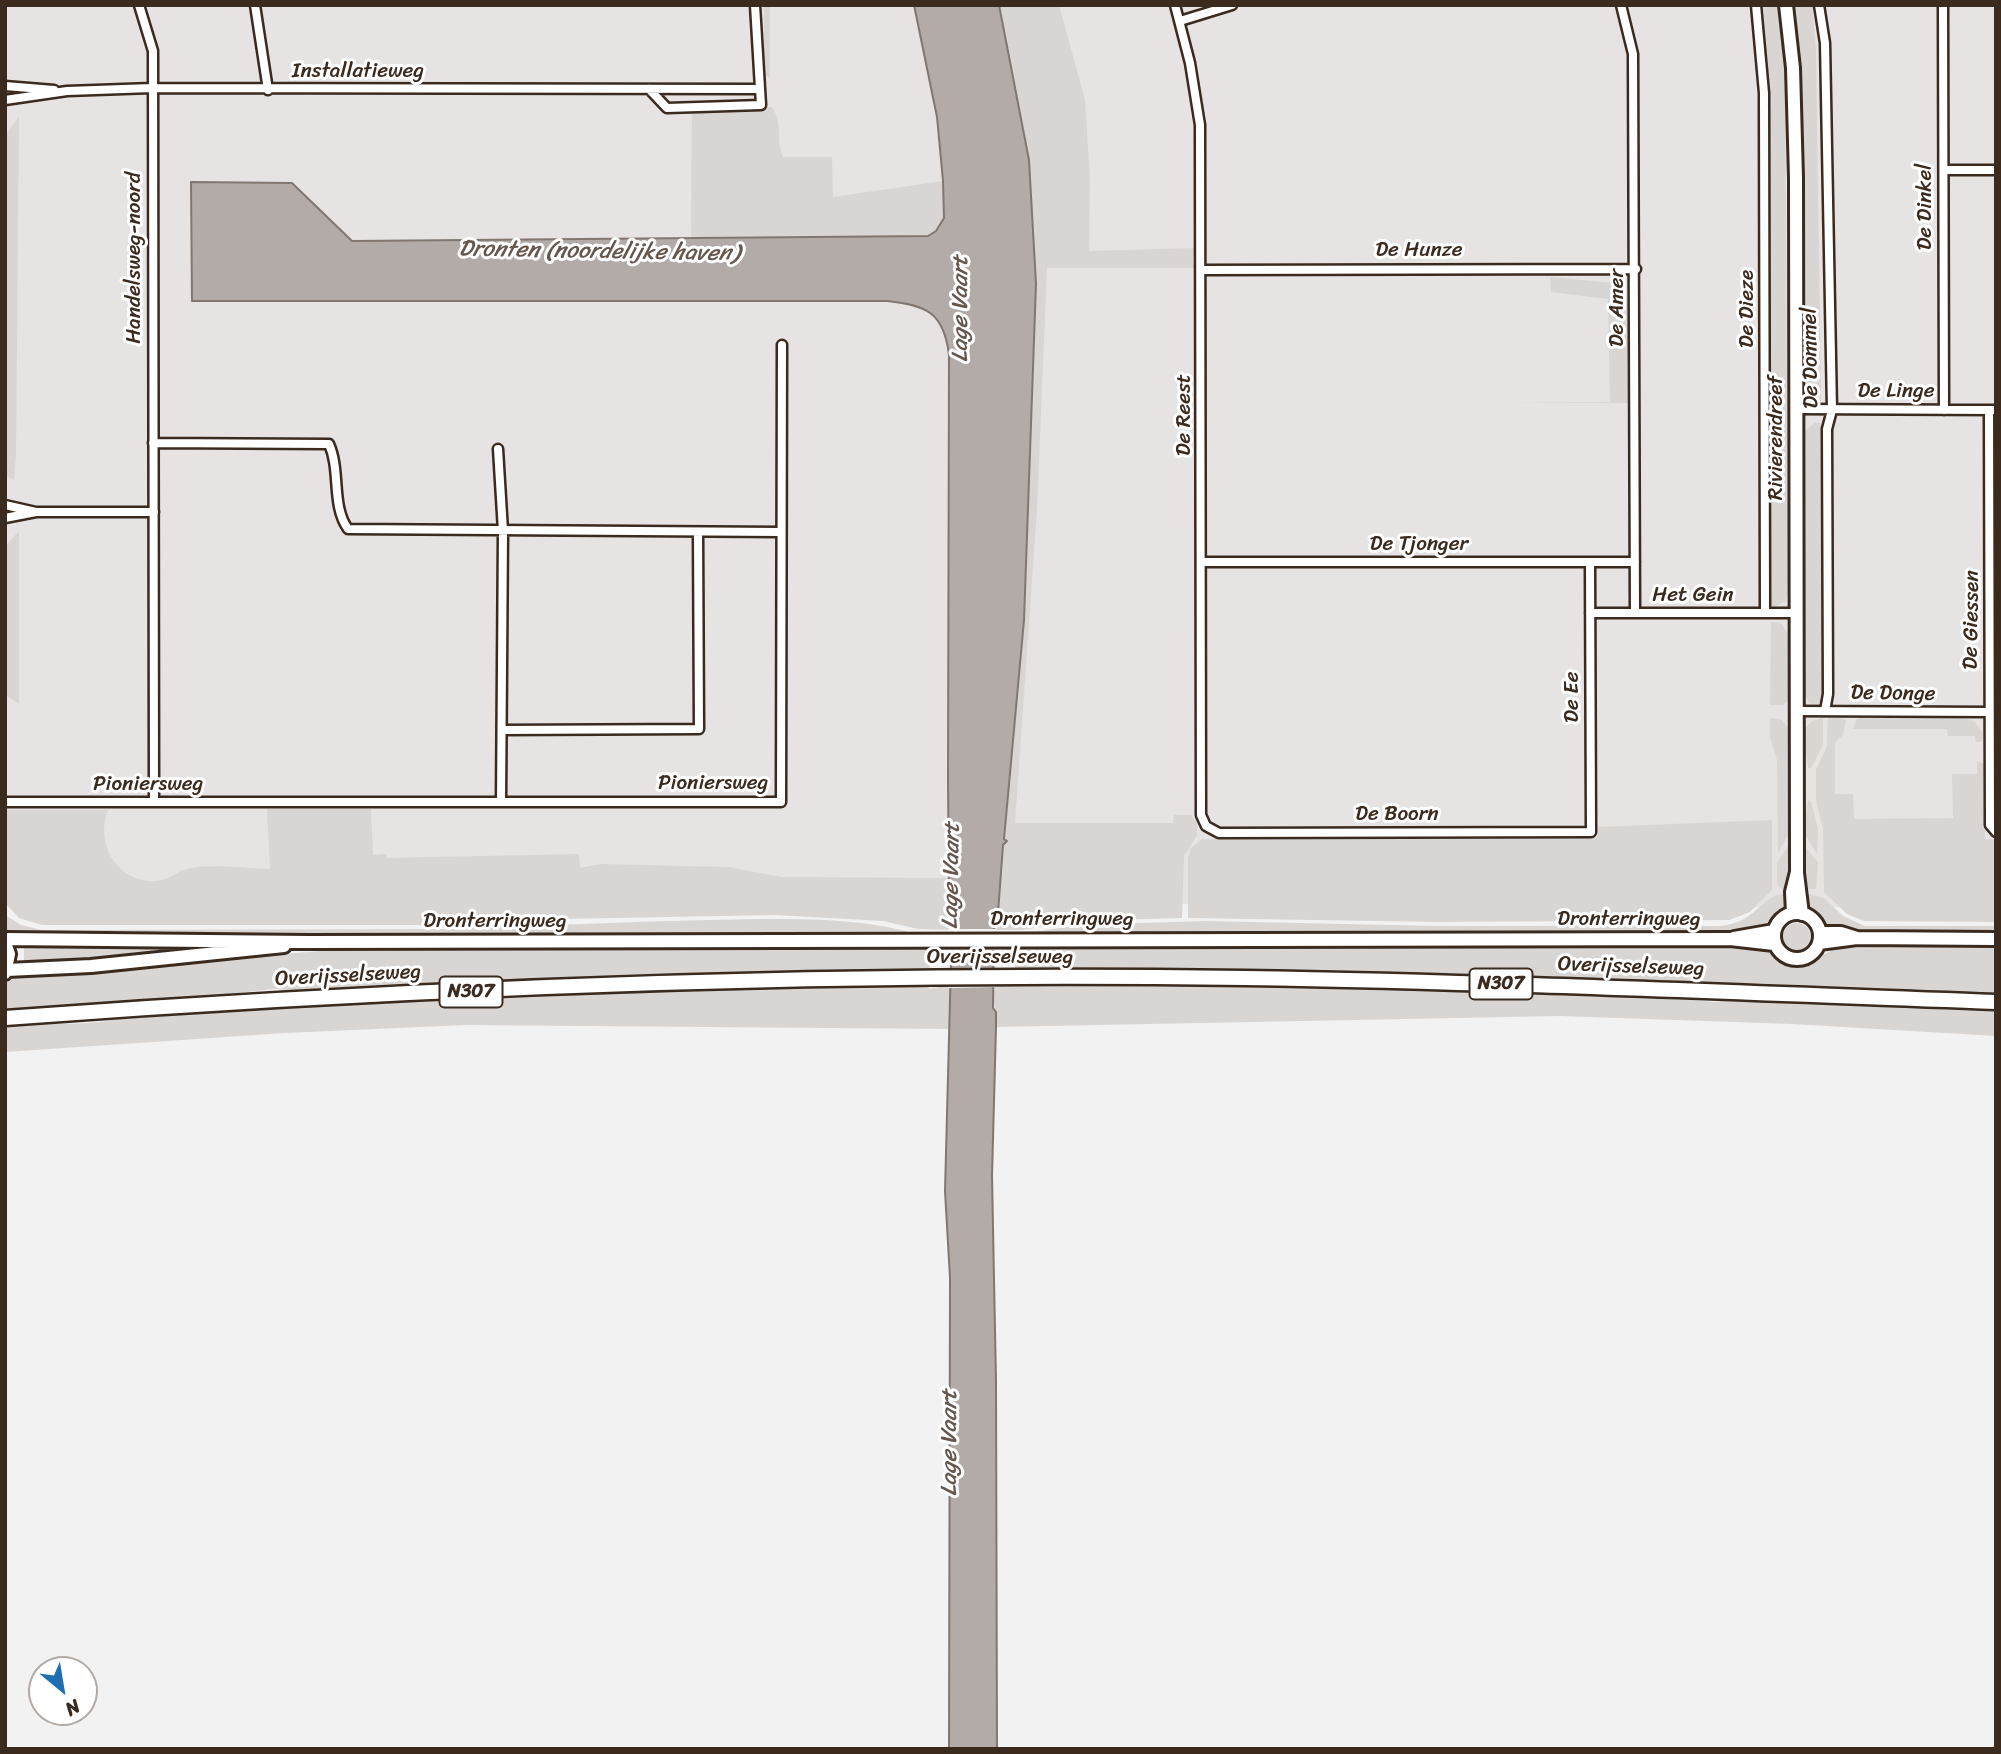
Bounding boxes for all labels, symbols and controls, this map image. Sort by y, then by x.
street label: Installatieweg [292,59,424,85]
street label: De Dinkel [1913,164,1939,250]
street label: Handelsweg-noord [122,172,148,344]
water label: Dronten (noordelijke haven) [459,236,739,268]
street label: De Hunze [1375,238,1463,264]
water label: Lage Vaart [947,256,975,362]
street label: De Amer [1605,269,1631,347]
street label: De Dieze [1735,270,1761,348]
street label: De Dommel [1798,307,1824,409]
street label: De Reest [1172,374,1198,456]
street label: Rivierendreef [1764,376,1790,500]
street label: De Linge [1857,379,1935,405]
street label: De Tjonger [1370,532,1468,558]
street label: De Giessen [1959,570,1985,670]
street label: Het Gein [1652,583,1734,609]
street label: De Ee [1560,671,1586,723]
street label: De Donge [1850,681,1936,707]
street label: Pioniersweg [658,771,768,797]
street label: Pioniersweg [93,772,203,798]
street label: De Boorn [1355,802,1439,828]
water label: Lage Vaart [937,823,967,929]
street label: Dronterringweg [990,907,1134,933]
street label: Dronterringweg [1557,907,1701,933]
street label: Dronterringweg [423,909,567,935]
street label: Overijsselseweg [927,945,1073,971]
street label: Overijsselseweg [1557,952,1705,982]
street label: Overijsselseweg [274,960,422,992]
road number: N307 [1470,968,1532,1000]
road number: N307 [440,976,503,1008]
water label: Lage Vaart [936,1390,964,1496]
north arrow [28,1656,98,1726]
text: N [59,1690,87,1725]

